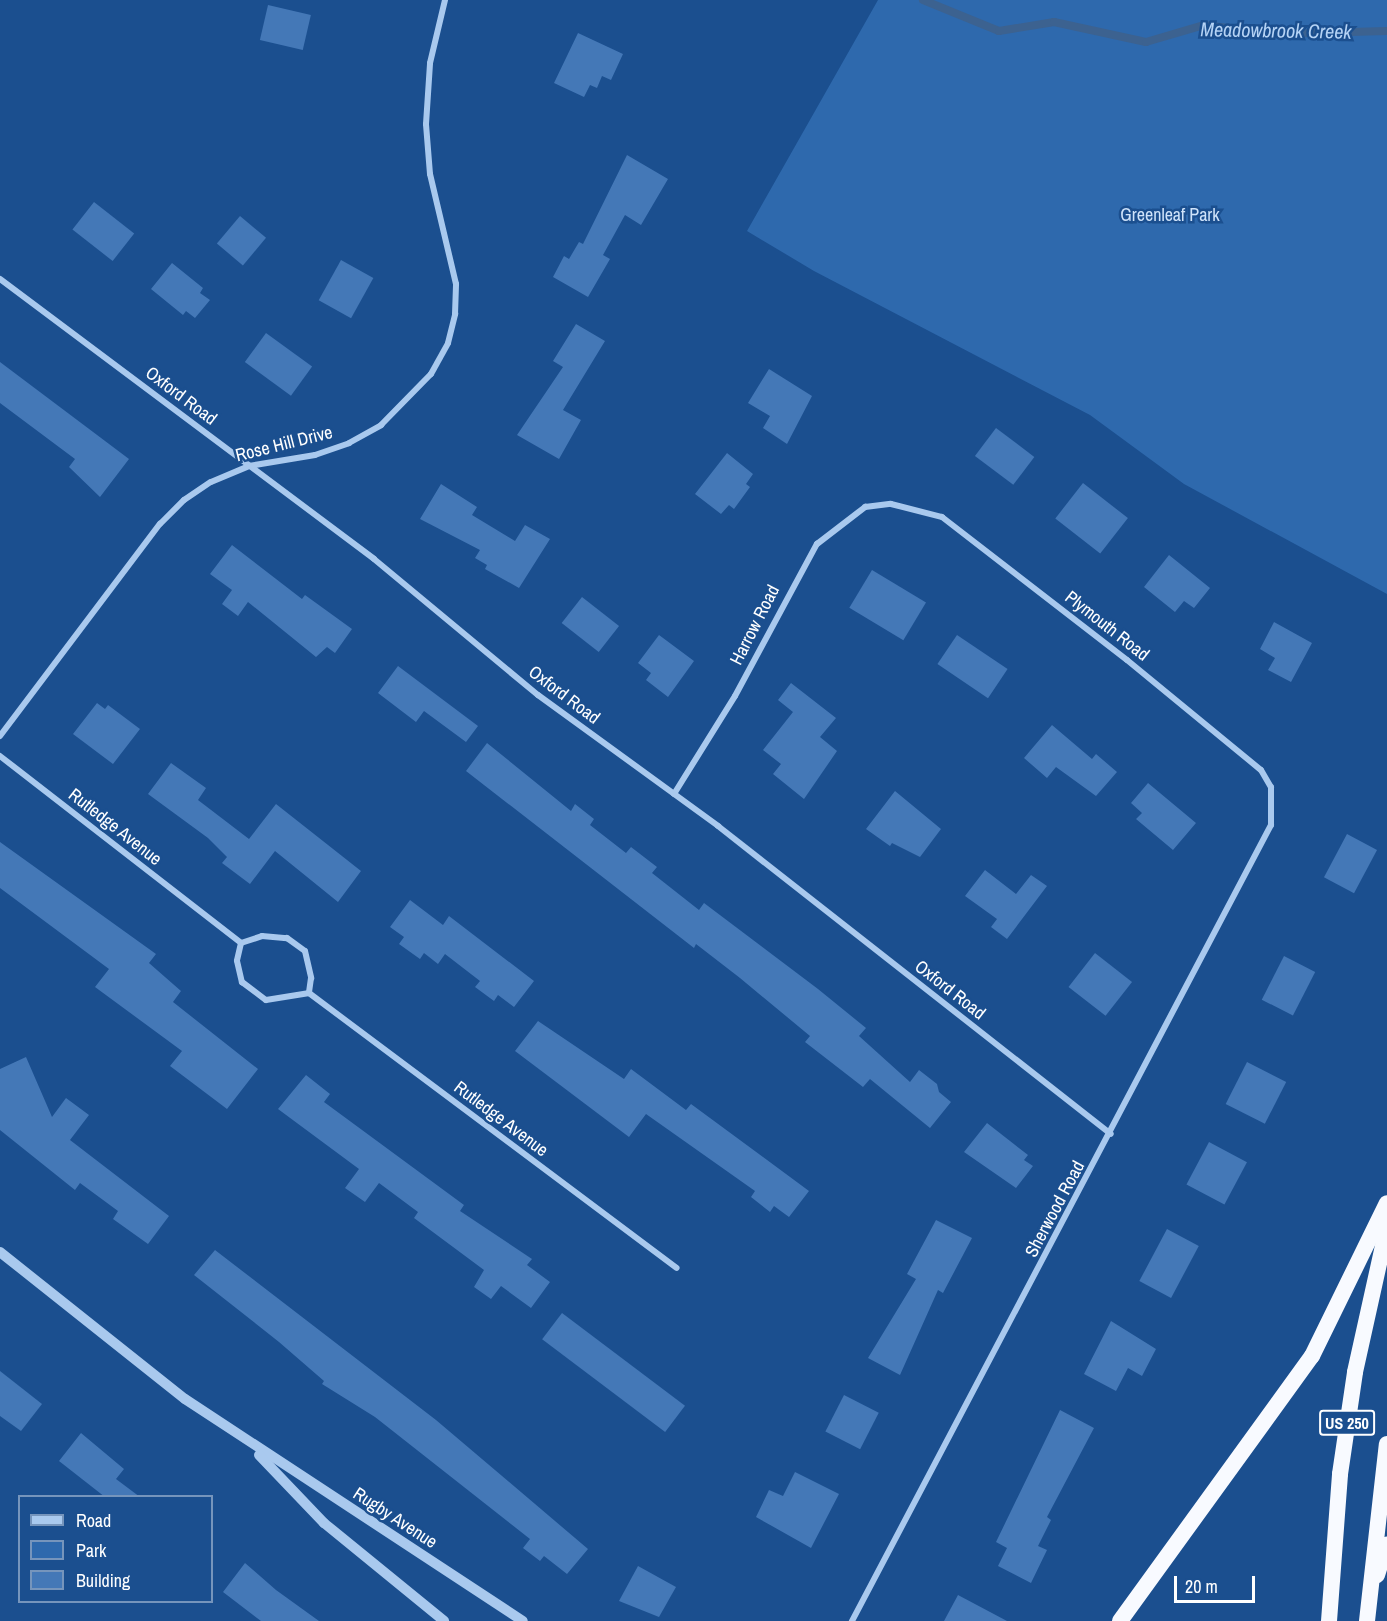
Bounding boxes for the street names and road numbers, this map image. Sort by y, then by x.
street label: Oxford Road [141,362,221,430]
street label: Rose Hill Drive [233,422,335,466]
street label: Harrow Road [726,581,784,669]
street label: Plymouth Road [1061,586,1153,666]
street label: Oxford Road [524,661,604,729]
street label: Rutledge Avenue [64,784,166,870]
street label: Oxford Road [910,956,990,1024]
street label: Rutledge Avenue [449,1076,553,1162]
street label: Sherwood Road [1021,1157,1089,1261]
road number: US 250 [1318,1410,1376,1436]
street label: Rugby Avenue [349,1483,441,1553]

